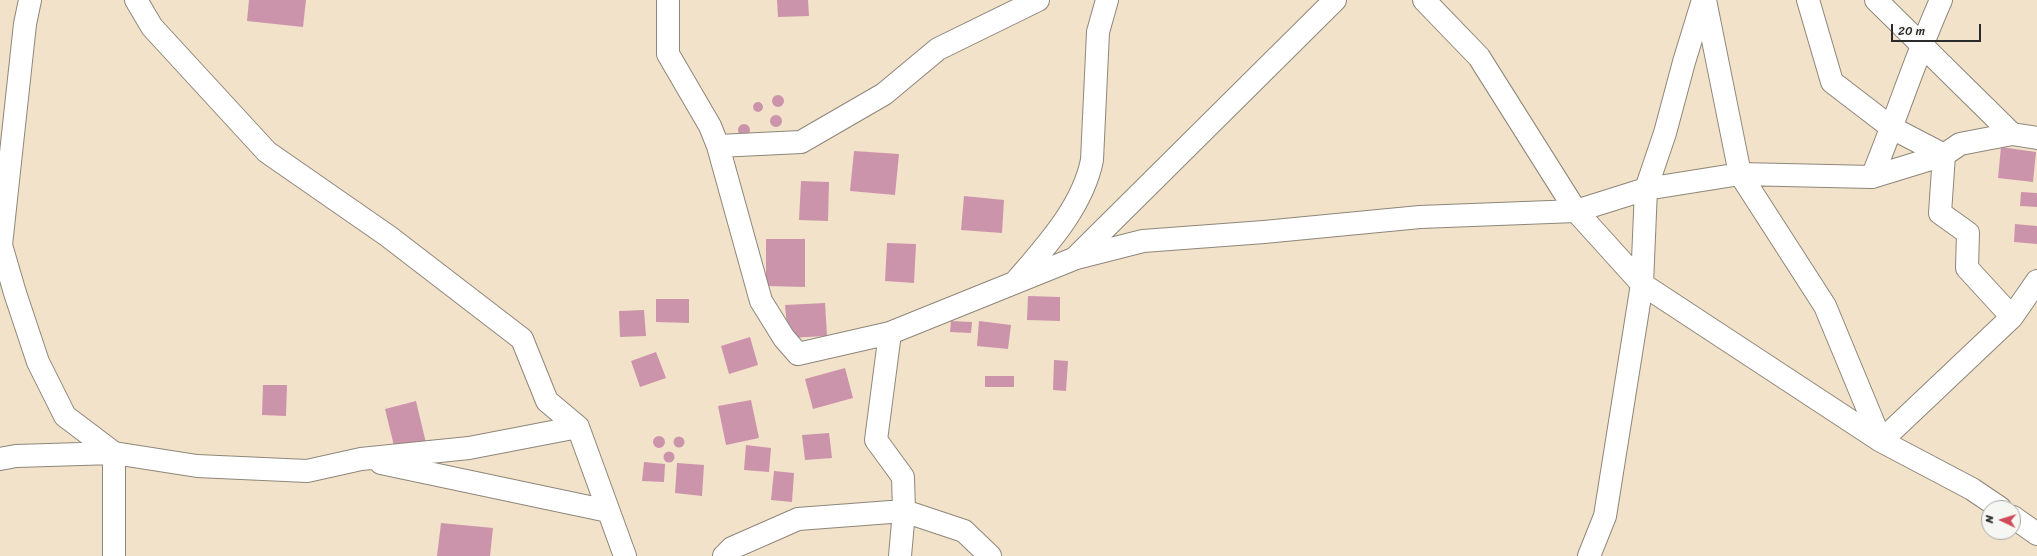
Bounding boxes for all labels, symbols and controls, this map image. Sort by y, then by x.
scale bar [1893,16,1983,42]
text: 20 m [1898,20,1925,42]
north arrow [1981,500,2021,540]
text: N [1980,515,1999,524]

